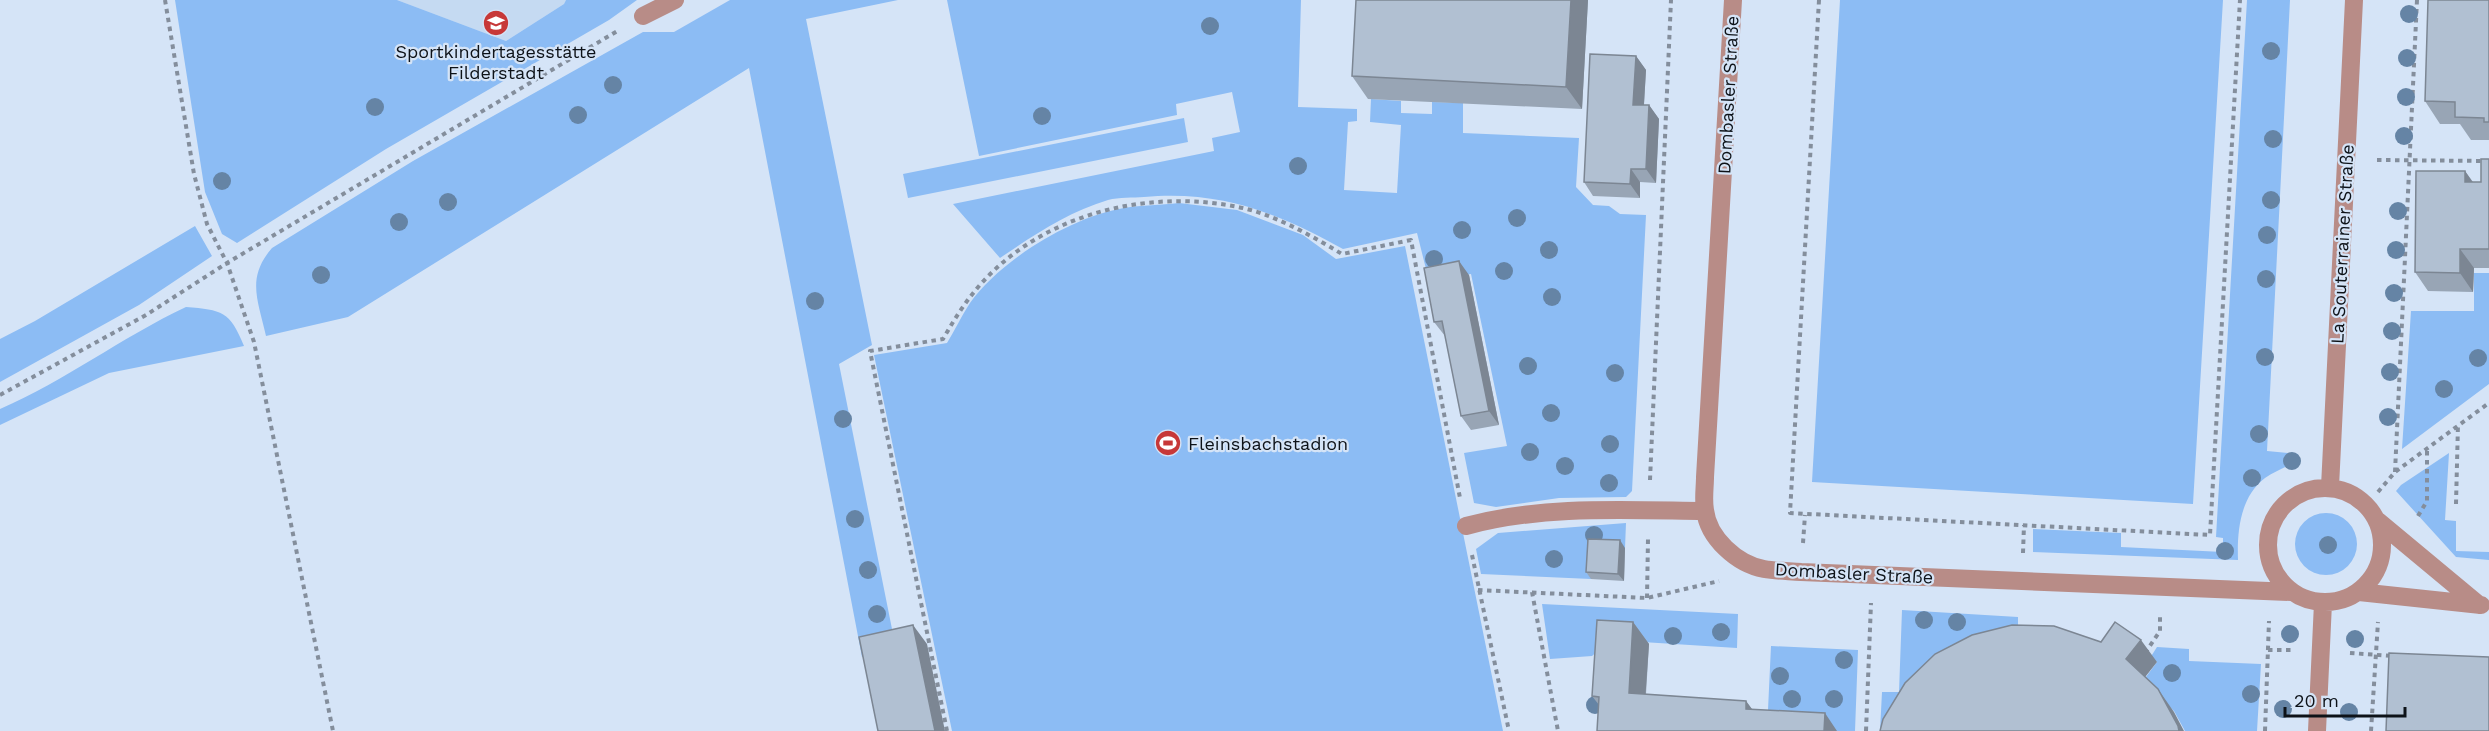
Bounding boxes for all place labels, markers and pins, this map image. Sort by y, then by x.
school or university icon: Sportkindertagesstätte Filderstadt [481,8,511,38]
place label: Sportkindertagesstätte Filderstadt [396,41,596,83]
sports icon: Fleinsbachstadion [1153,428,1183,458]
place label: Fleinsbachstadion [1188,433,1348,454]

